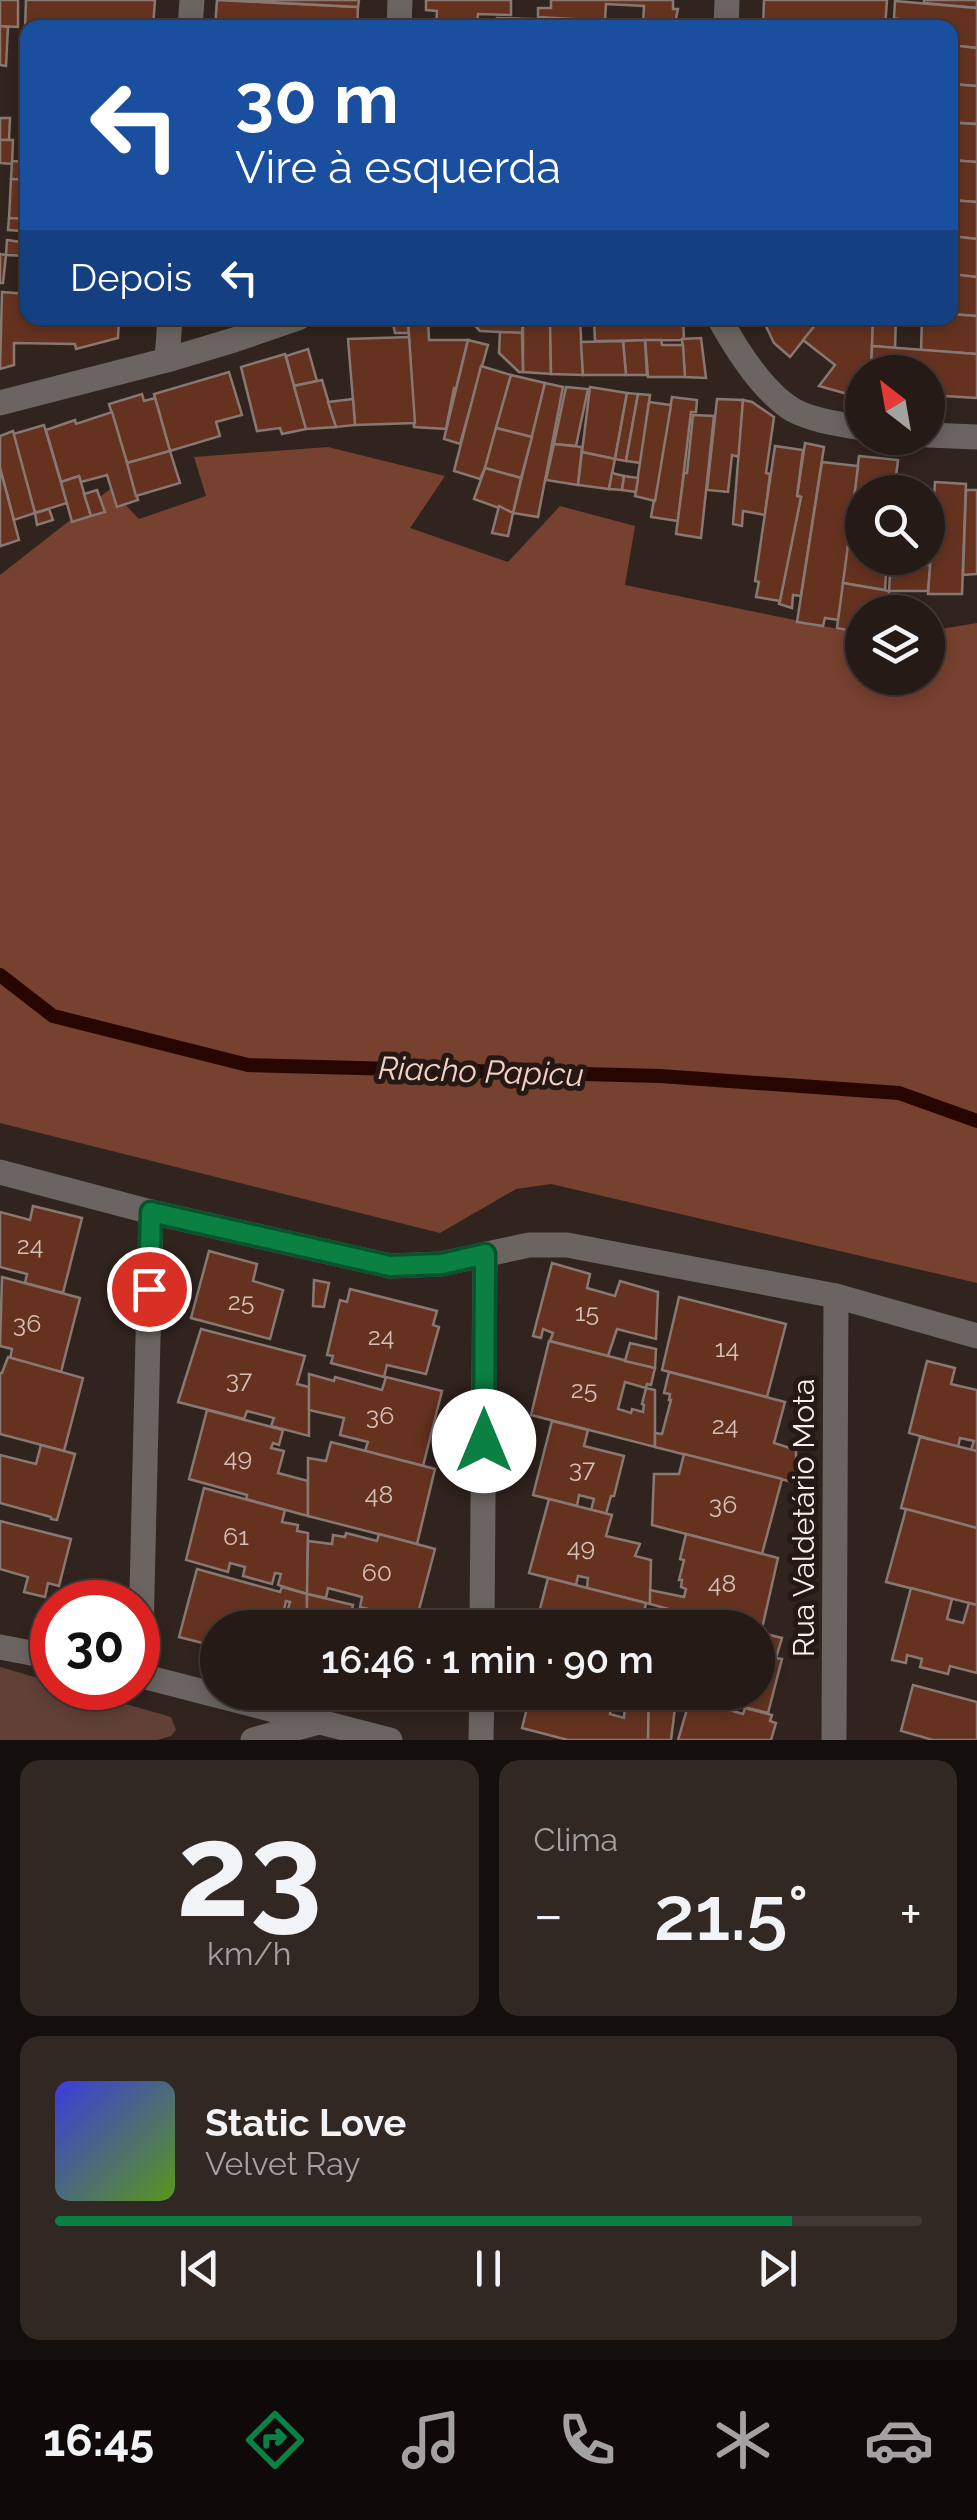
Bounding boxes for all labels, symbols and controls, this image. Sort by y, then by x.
text: 30 m [235,57,399,139]
icon: left [70,60,200,190]
text: Vire à esquerda [235,141,561,194]
icon: left [212,250,267,305]
text: Depois [70,255,192,300]
north arrow [845,355,945,455]
map controls [845,355,945,695]
button: search [845,475,945,575]
button: layers [845,595,945,695]
water label: Riacho Papicu [377,1049,585,1093]
house number: 24 [17,1230,43,1260]
pin [107,1247,192,1332]
icon: arrive [122,1262,177,1317]
house number: 25 [228,1286,254,1316]
house number: 15 [575,1297,599,1327]
house number: 36 [13,1308,41,1338]
house number: 24 [368,1321,394,1351]
house number: 14 [715,1333,739,1363]
house number: 37 [226,1364,253,1394]
house number: 25 [571,1374,597,1404]
street label: Rua Valdetário Mota [786,1379,821,1657]
position arrow [432,1389,536,1493]
house number: 36 [366,1400,394,1430]
house number: 24 [712,1410,738,1440]
house number: 49 [224,1442,252,1472]
house number: 37 [569,1453,596,1483]
house number: 48 [365,1479,393,1509]
house number: 36 [709,1489,737,1519]
house number: 61 [223,1521,249,1551]
house number: 49 [567,1532,595,1562]
house number: 60 [362,1557,392,1587]
house number: 48 [708,1568,736,1598]
speed limit sign: 30 [30,1580,160,1710]
text: 16:46 · 1 min · 90 m [321,1637,654,1682]
text: 23 [176,1794,322,1946]
text: Clima [534,1821,618,1858]
text: 21.5° [654,1869,808,1958]
text: − [534,1882,563,1947]
text: + [899,1882,922,1947]
text: km/h [207,1935,291,1972]
text: Static Love [205,2100,406,2145]
text: Velvet Ray [205,2145,360,2182]
icon: previous [172,2241,227,2296]
icon: pause [461,2241,516,2296]
icon: next [750,2241,805,2296]
icon: directions [240,2405,310,2475]
icon: music [396,2405,466,2475]
icon: phone [552,2405,622,2475]
icon: climate [708,2405,778,2475]
icon: car [864,2405,934,2475]
text: 16:45 [43,2414,154,2467]

